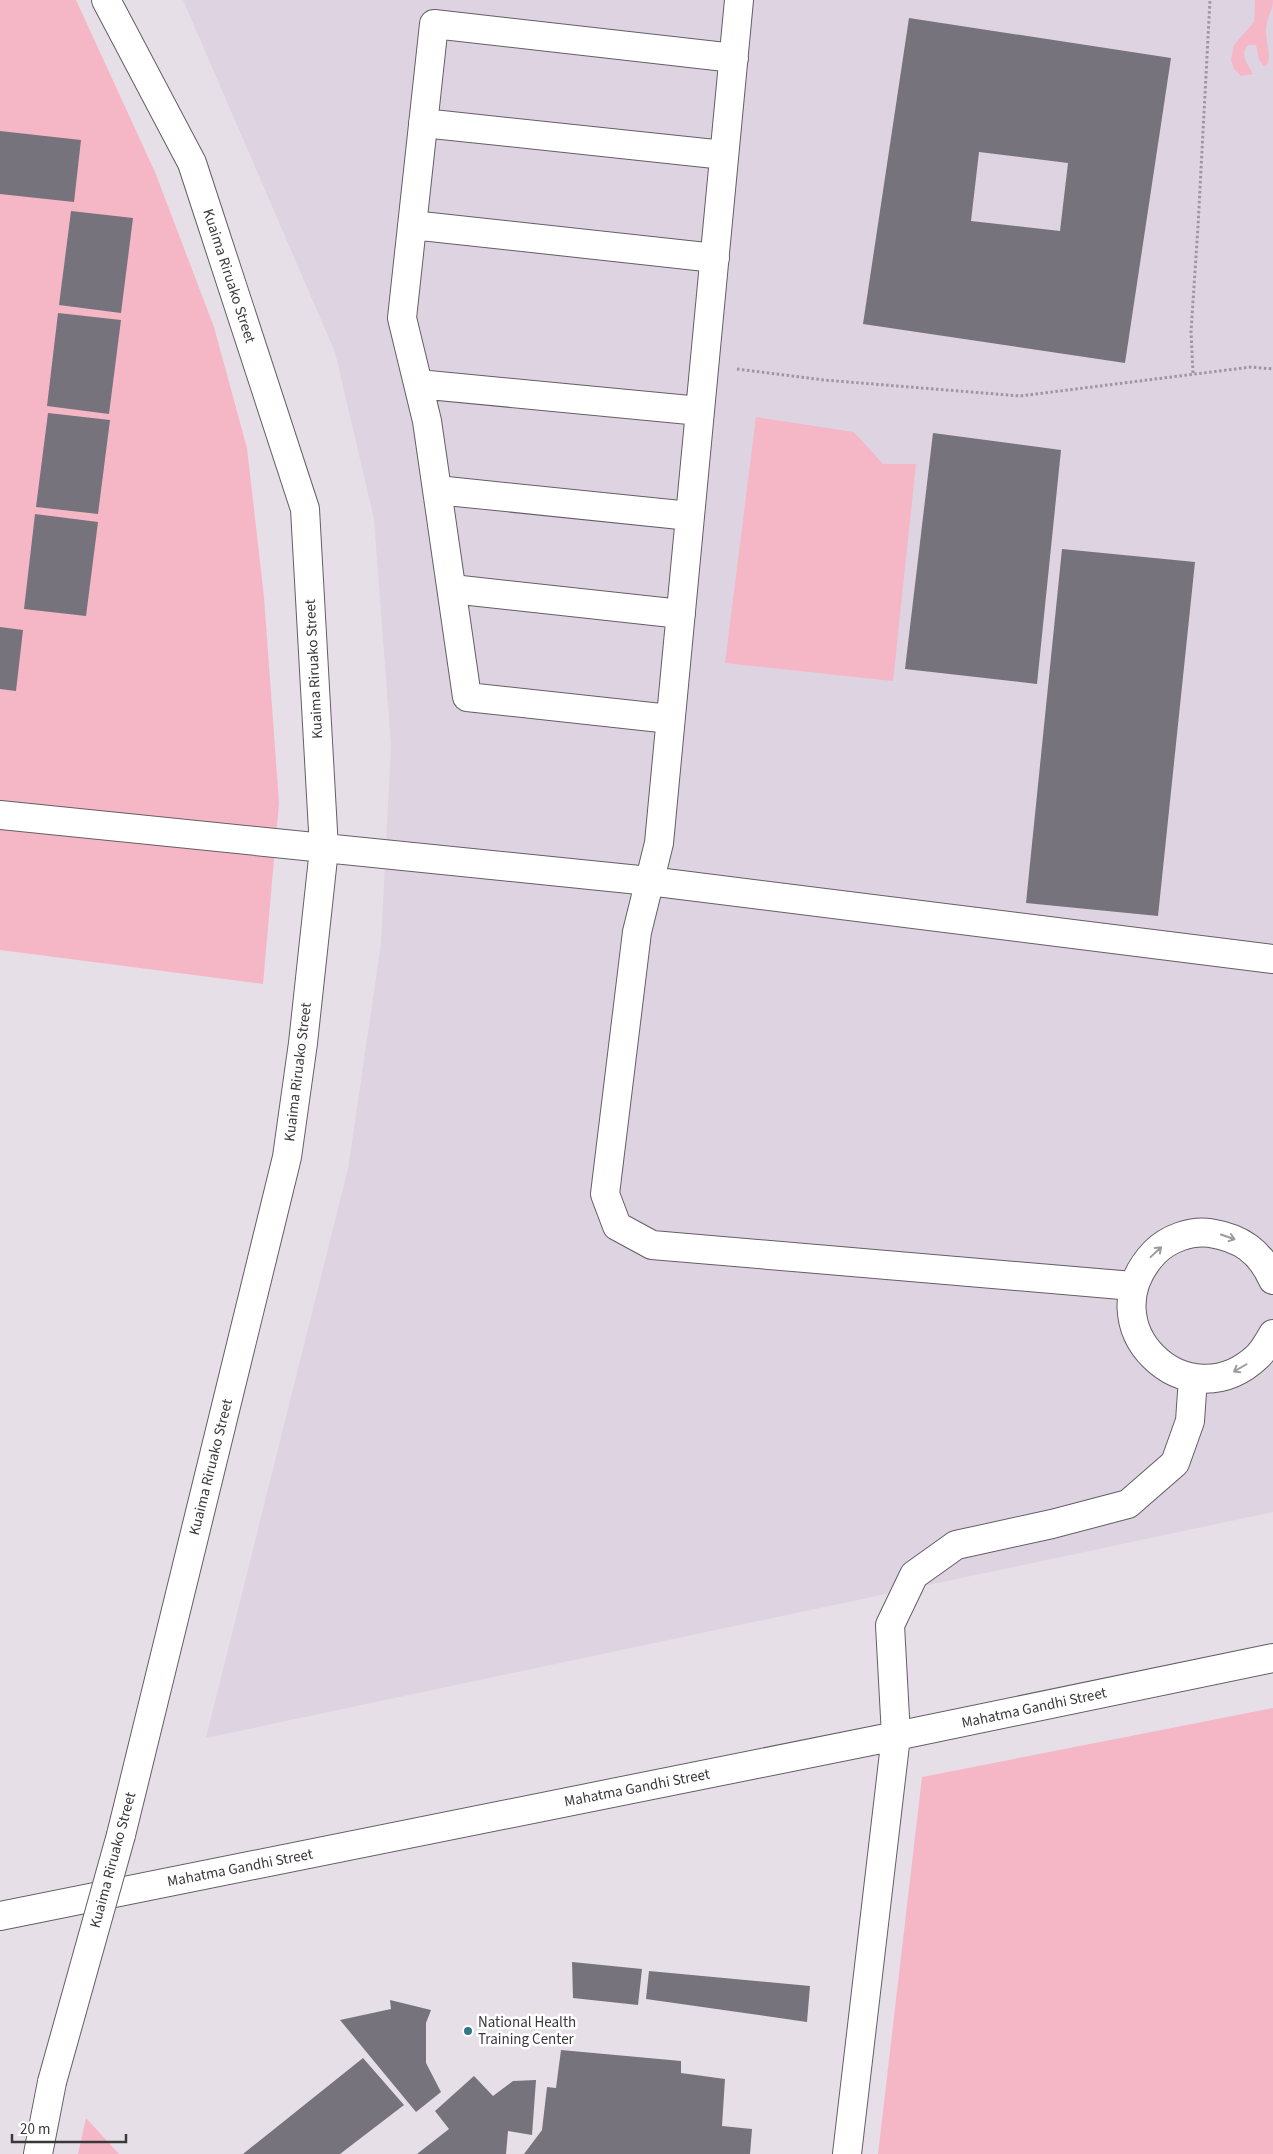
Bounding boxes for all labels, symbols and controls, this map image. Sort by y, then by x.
street label: Kuaima Riruako Street [197,206,261,346]
street label: Kuaima Riruako Street [300,599,328,739]
street label: Kuaima Riruako Street [279,1001,317,1143]
one-way arrow [1220,1233,1236,1243]
one-way arrow [1150,1246,1163,1258]
one-way arrow [1234,1364,1248,1374]
street label: Kuaima Riruako Street [184,1397,238,1537]
street label: Mahatma Gandhi Street [960,1682,1108,1734]
street label: Mahatma Gandhi Street [562,1764,712,1812]
street label: Kuaima Riruako Street [85,1790,141,1930]
street label: Mahatma Gandhi Street [165,1844,315,1892]
place label: National Health Training Center [478,2012,576,2050]
marker: National Health Training Center [462,2025,474,2037]
scale bar [12,2112,126,2144]
text: 20 m [20,2119,50,2140]

